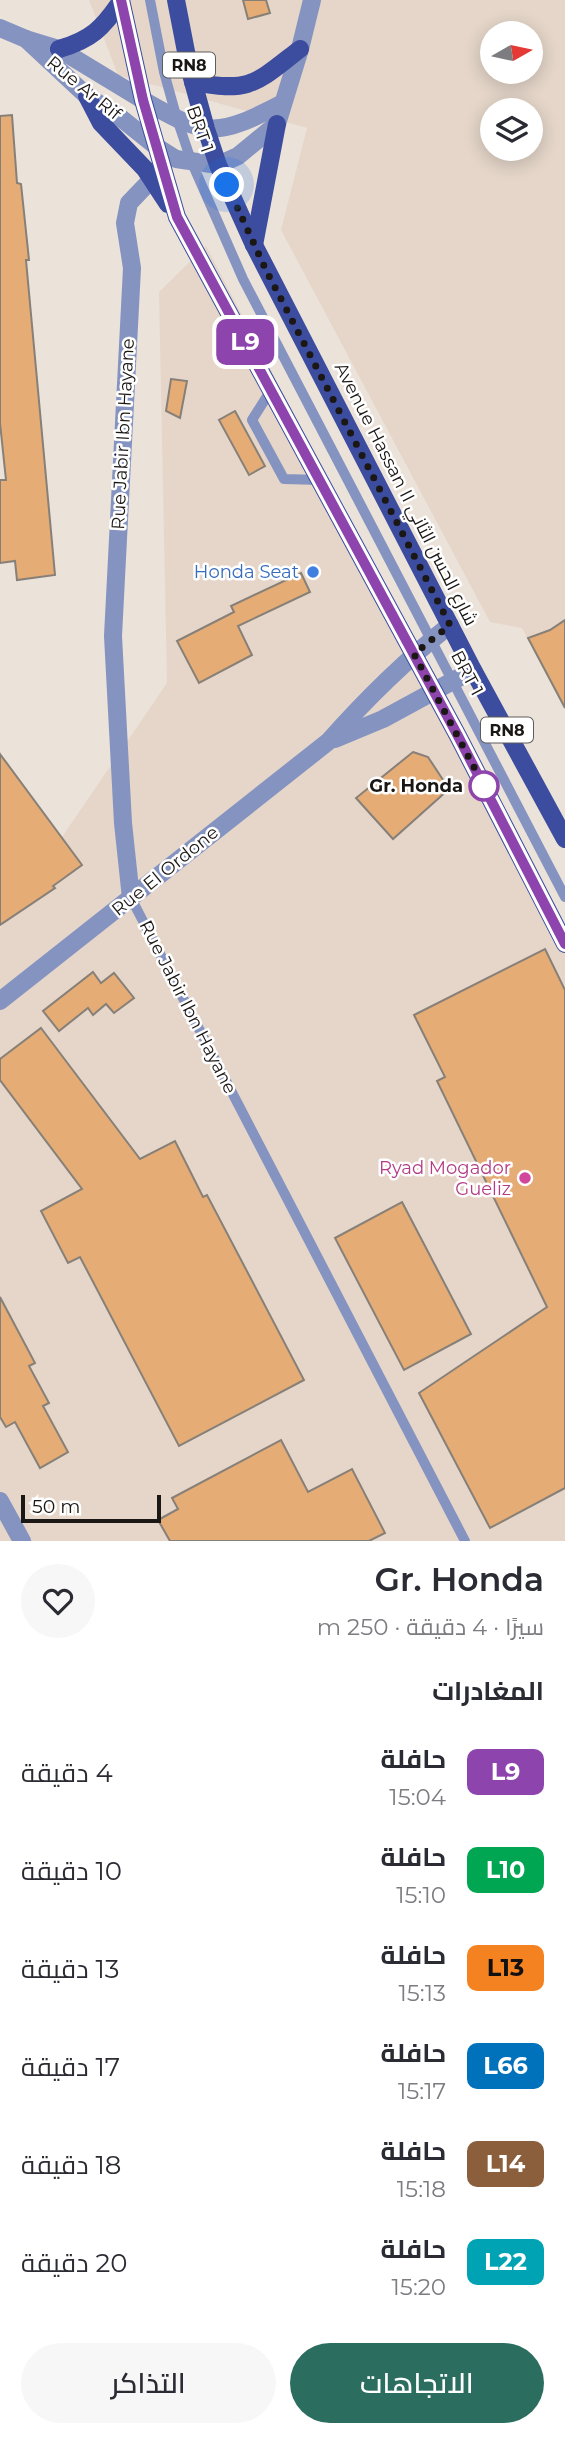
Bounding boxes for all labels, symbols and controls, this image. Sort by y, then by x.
north arrow [480,21,542,84]
map controls [480,21,543,161]
street label: Rue Ar Rif [42,51,126,125]
road number: RN8 [163,53,215,78]
button: layers [480,98,543,161]
street label: BRT 1 [182,103,218,155]
your location [209,167,244,202]
line badge: L9 [214,319,276,365]
text: L9 [230,327,260,356]
street label: Rue Jabir Ibn Hayane [107,338,139,530]
street label: Avenue Hassan II شارع الحسن الثاني [327,359,482,631]
place label: Honda Seat [194,561,299,583]
marker: Honda Seat [305,564,321,580]
street label: BRT 1 [446,647,488,699]
road number: RN8 [481,718,533,743]
marker: Gr. Honda [469,771,499,801]
place label: Gr. Honda [369,775,463,797]
street label: Rue El Ordone [107,821,223,921]
street label: Rue Jabir Ibn Hayane [135,917,241,1098]
place label: Ryad Mogador Gueliz [379,1157,511,1200]
marker: Ryad Mogador Gueliz [517,1170,533,1186]
scale bar [21,1492,161,1524]
text: 50 m [32,1495,80,1518]
text: Gr. Honda [374,1559,544,1599]
button: heart [21,1564,95,1638]
text: سيرًا · 4 دقيقة · 250 m [317,1613,544,1641]
text: المغادرات [432,1675,544,1707]
text: حافلة [381,1743,446,1775]
text: 4 دقيقة [21,1757,113,1789]
text: L9 [491,1757,520,1786]
text: 15:04 [389,1783,446,1811]
text: حافلة [381,1841,446,1873]
text: 10 دقيقة [21,1855,122,1887]
text: L10 [486,1855,525,1884]
text: 15:10 [396,1881,446,1909]
text: حافلة [381,1939,446,1971]
text: 13 دقيقة [21,1953,120,1985]
text: L13 [487,1953,524,1982]
text: 15:13 [399,1979,446,2007]
text: حافلة [381,2037,446,2069]
text: 17 دقيقة [21,2051,120,2083]
text: L66 [483,2051,528,2080]
text: 15:17 [398,2077,446,2105]
text: حافلة [381,2135,446,2167]
text: 18 دقيقة [21,2149,121,2181]
text: L14 [486,2149,525,2178]
text: 15:18 [397,2175,446,2203]
text: حافلة [381,2233,446,2265]
text: 20 دقيقة [21,2247,127,2279]
text: L22 [484,2247,527,2276]
text: 15:20 [392,2273,446,2301]
button: التذاكر [21,2343,276,2423]
button: الاتجاهات [290,2343,544,2423]

